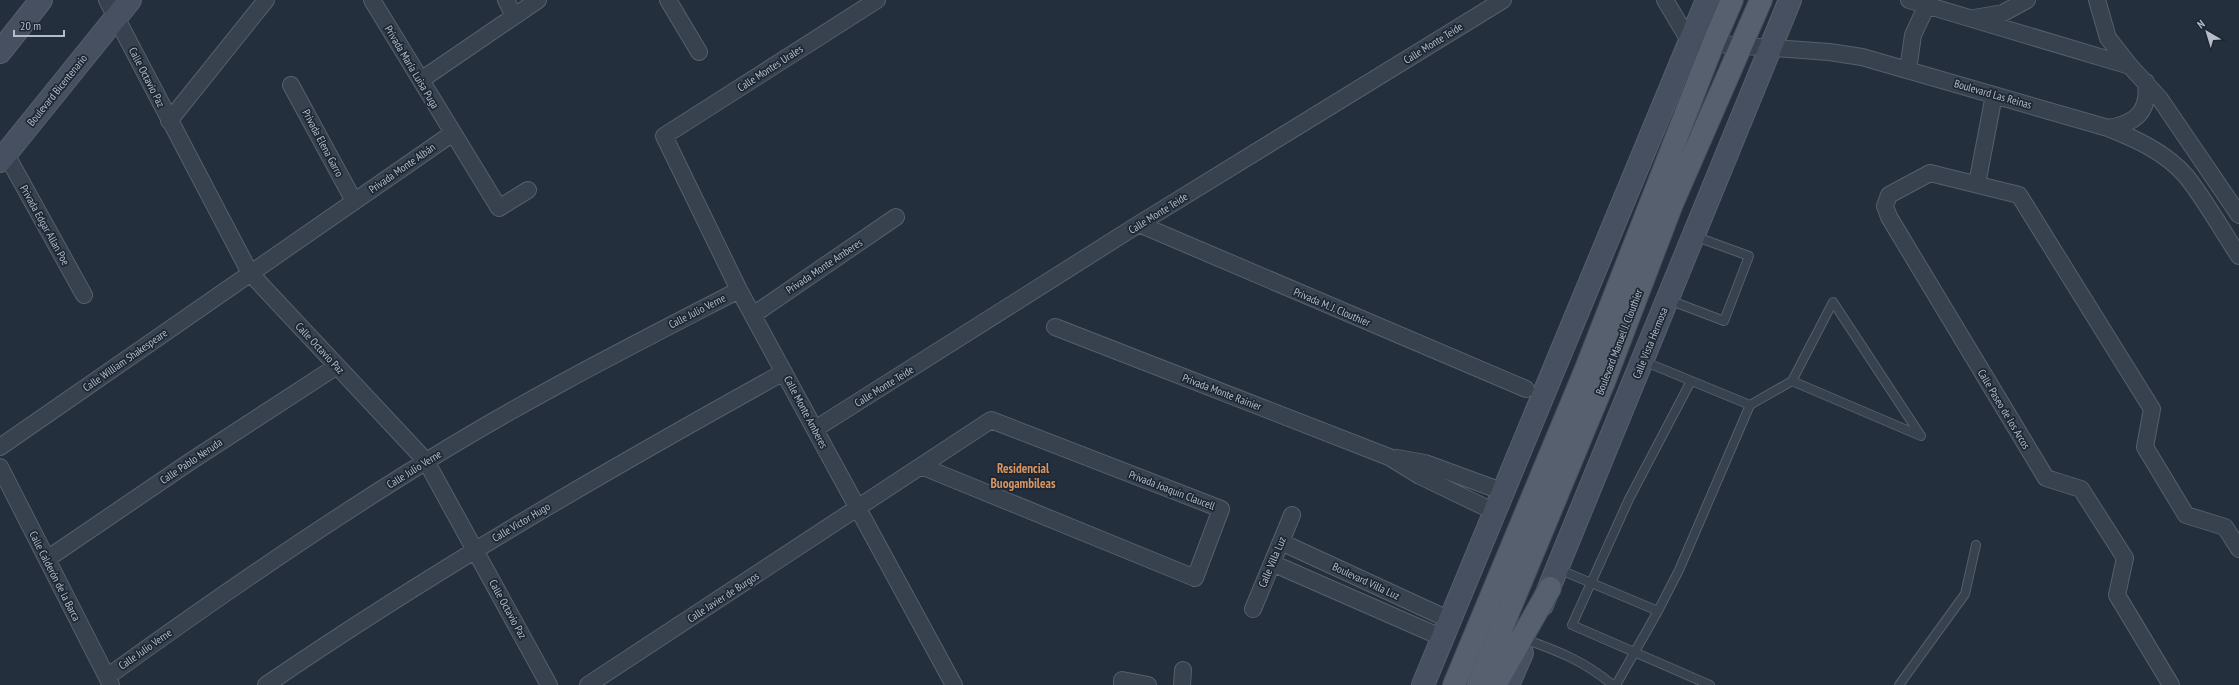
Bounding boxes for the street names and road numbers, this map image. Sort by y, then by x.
street label: Calle Monte Teide [1401,19,1466,67]
street label: Privada María Luisa Puga [382,23,442,111]
street label: Calle Montes Urales [735,41,806,94]
street label: Calle Octavio Paz [126,45,168,109]
street label: Boulevard Bicentenario [24,51,90,129]
street label: Boulevard Las Reinas [1953,76,2034,112]
street label: Privada Elena Garro [299,107,347,179]
street label: Privada Monte Albán [366,140,438,196]
street label: Privada Edgar Allan Poe [17,182,73,268]
street label: Calle Monte Teide [1126,189,1191,237]
street label: Privada Monte Amberes [783,235,865,297]
street label: Privada M. J. Clouthier [1292,285,1372,329]
street label: Boulevard Manuel J. Clouthier [1592,287,1646,397]
street label: Calle Julio Verne [666,290,728,331]
street label: Calle Vista Hermosa [1629,305,1671,381]
street label: Calle Octavio Paz [293,319,347,377]
street label: Calle William Shakespeare [80,325,170,394]
street label: Calle Monte Teide [852,362,917,410]
street label: Calle Paseo de los Arcos [1975,367,2034,452]
street label: Privada Monte Rainier [1181,371,1263,413]
street label: Calle Monte Amberes [781,373,831,451]
street label: Calle Pablo Neruda [157,435,225,487]
street label: Calle Julio Verne [384,446,444,491]
street label: Privada Joaquín Claucell [1127,467,1218,513]
street label: Calle Víctor Hugo [489,499,553,545]
street label: Calle Calderón de la Barca [26,529,84,623]
street label: Calle Villa Luz [1255,535,1289,589]
street label: Boulevard Villa Luz [1330,559,1402,603]
street label: Calle Javier de Burgos [684,568,762,625]
street label: Calle Octavio Paz [486,577,530,641]
street label: Calle Julio Verne [116,625,175,673]

